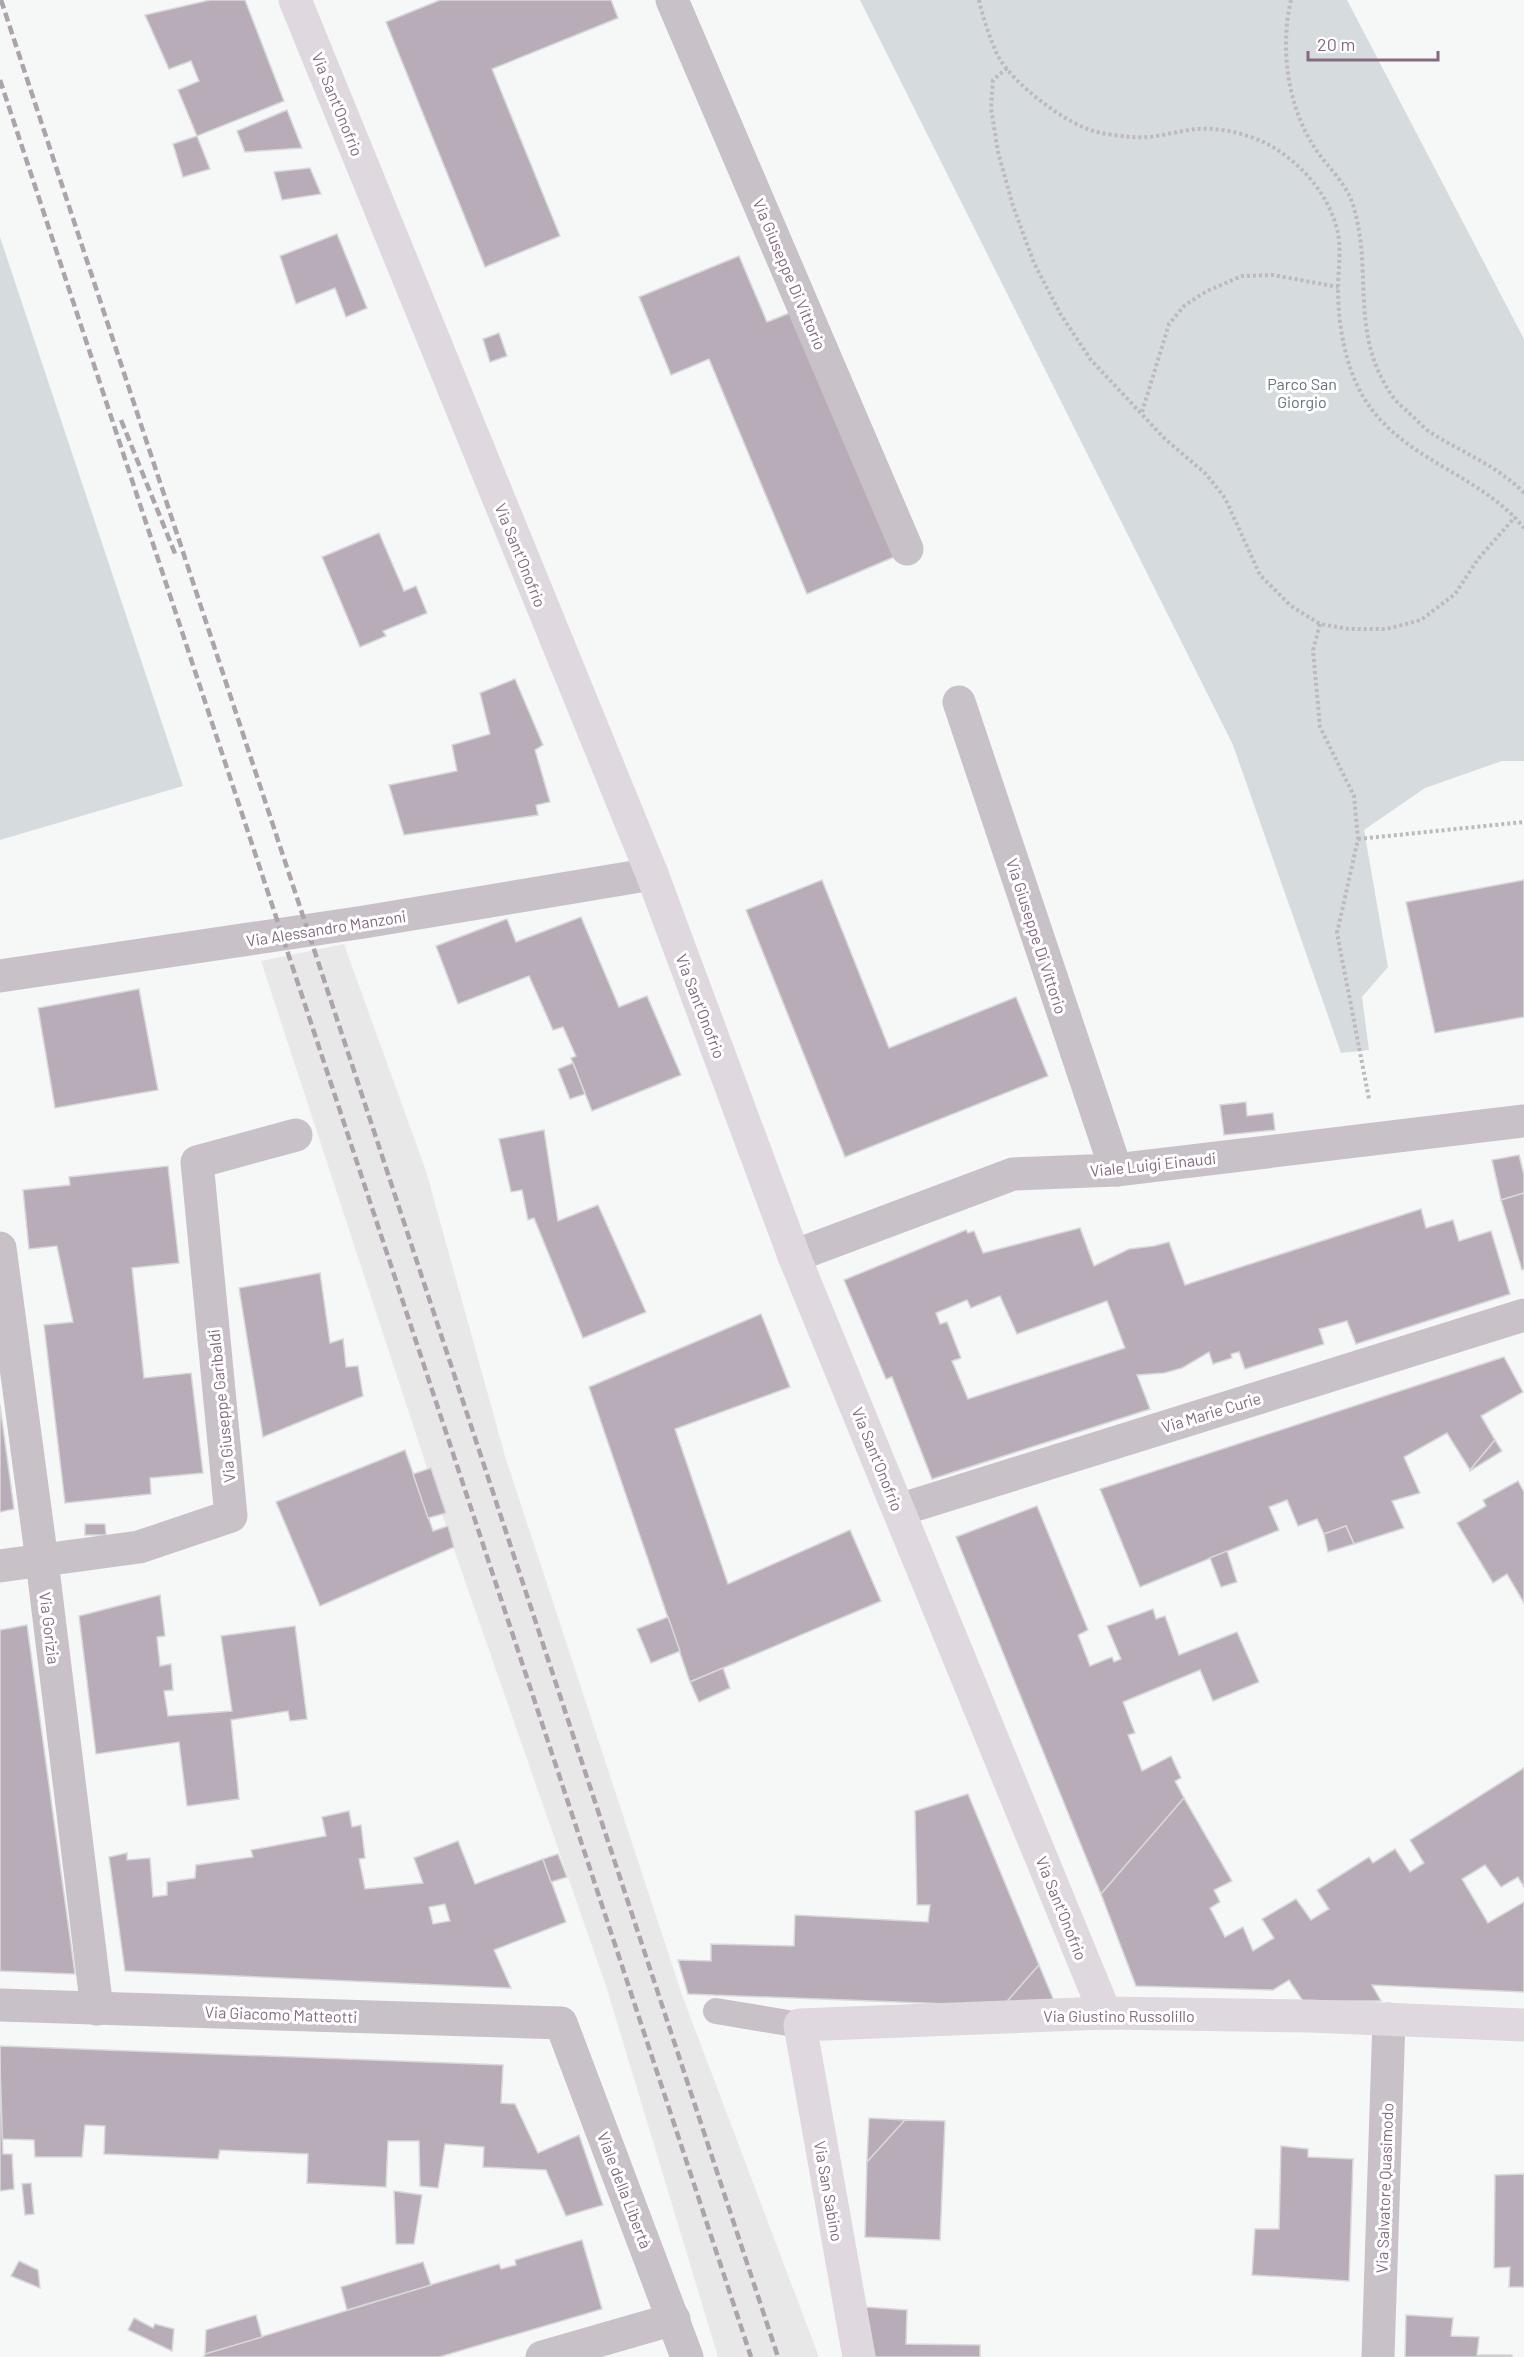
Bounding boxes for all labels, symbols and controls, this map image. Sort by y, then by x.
scale bar [1308,24,1438,62]
text: 20 m [1317,33,1355,55]
street label: Via Sant'Onofrio [309,49,367,159]
street label: Via Giuseppe Di Vittorio [750,196,830,352]
park label: Parco San Giorgio [1267,374,1337,411]
street label: Via Sant'Onofrio [492,500,550,610]
street label: Via Giuseppe Di Vittorio [1003,856,1071,1016]
street label: Via Alessandro Manzoni [245,906,407,950]
street label: Via Sant'Onofrio [672,951,730,1061]
street label: Viale Luigi Einaudi [1089,1148,1217,1180]
street label: Via Giuseppe Garibaldi [204,1328,238,1484]
street label: Via Marie Curie [1159,1388,1263,1436]
street label: Via Sant'Onofrio [849,1404,907,1514]
street label: Via Gorizia [36,1591,64,1665]
street label: Via Sant'Onofrio [1033,1853,1091,1963]
street label: Via Giacomo Matteotti [204,2002,358,2026]
street label: Via Giustino Russolillo [1043,2006,1195,2025]
street label: Via Salvatore Quasimodo [1372,2103,1396,2273]
street label: Viale della Libertà [594,2129,656,2251]
street label: Via San Sabino [811,2139,847,2243]

